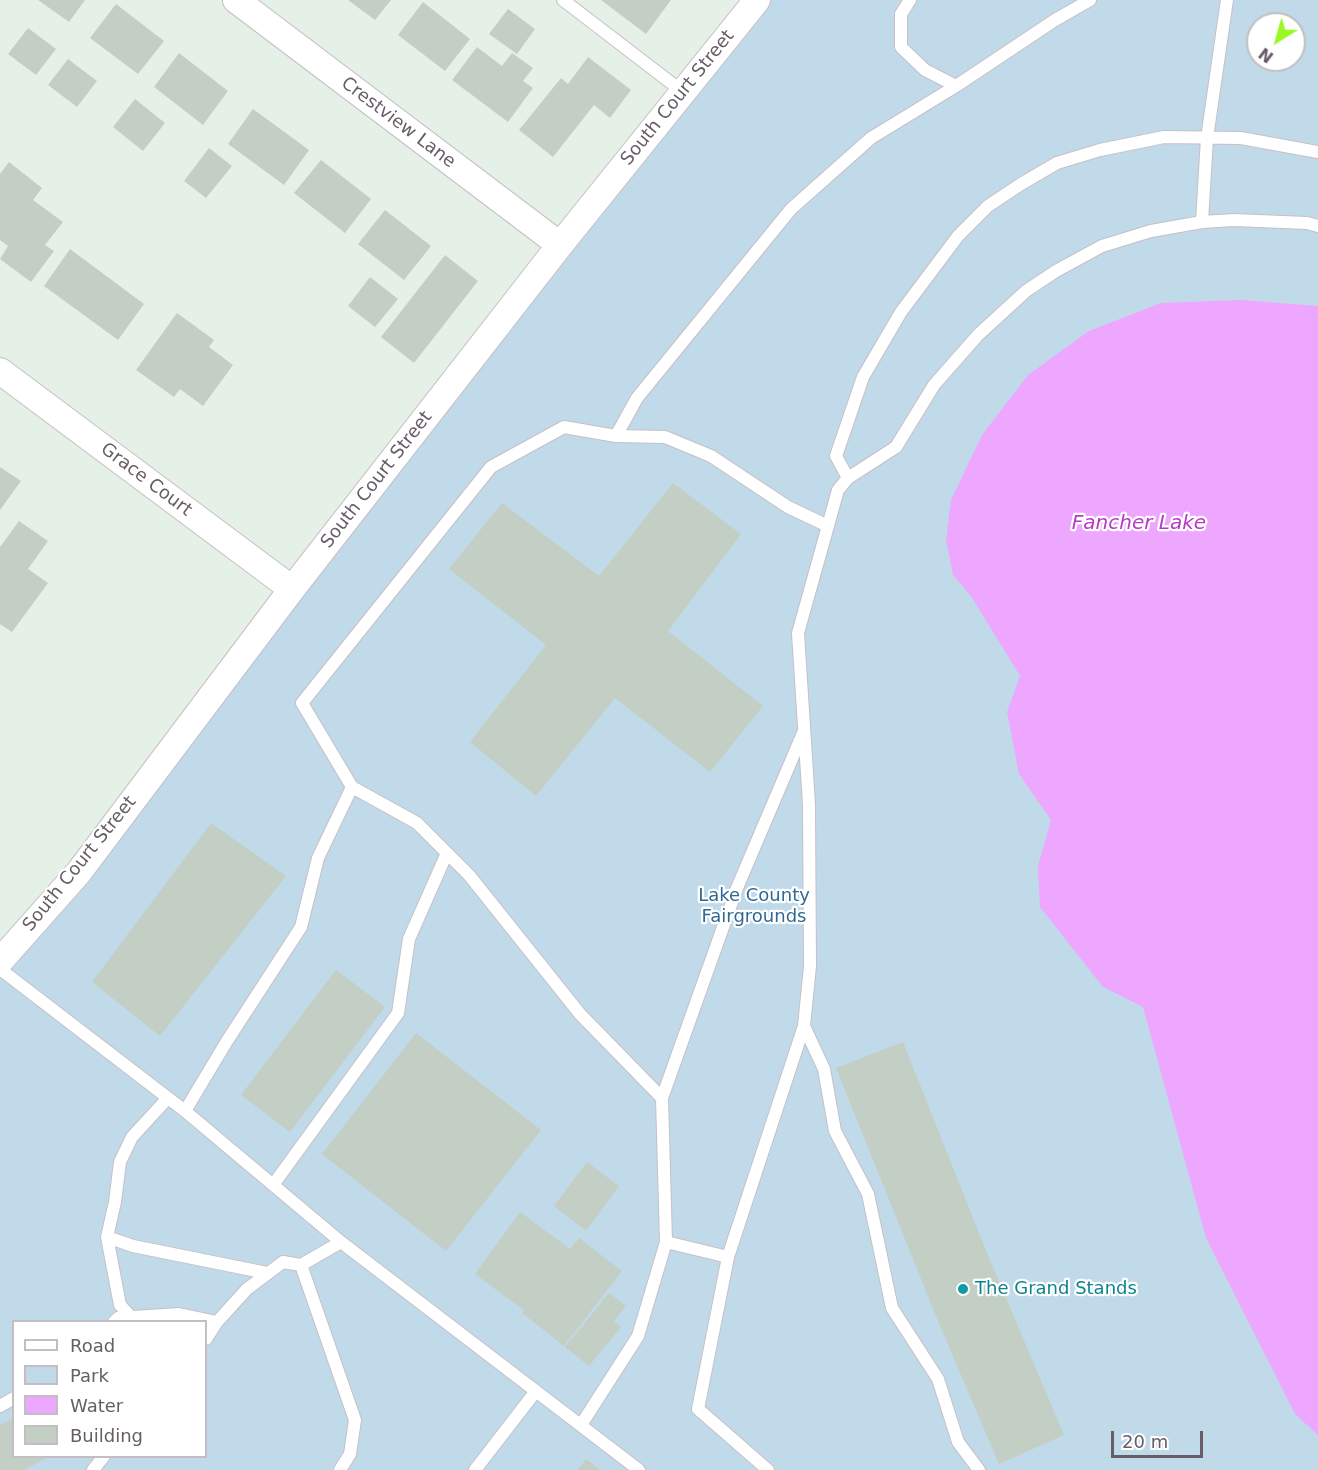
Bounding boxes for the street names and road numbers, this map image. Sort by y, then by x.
street label: South Court Street [617,26,739,170]
street label: Crestview Lane [336,73,460,173]
street label: South Court Street [317,407,437,553]
street label: Grace Court [96,439,196,521]
street label: South Court Street [19,792,141,936]

